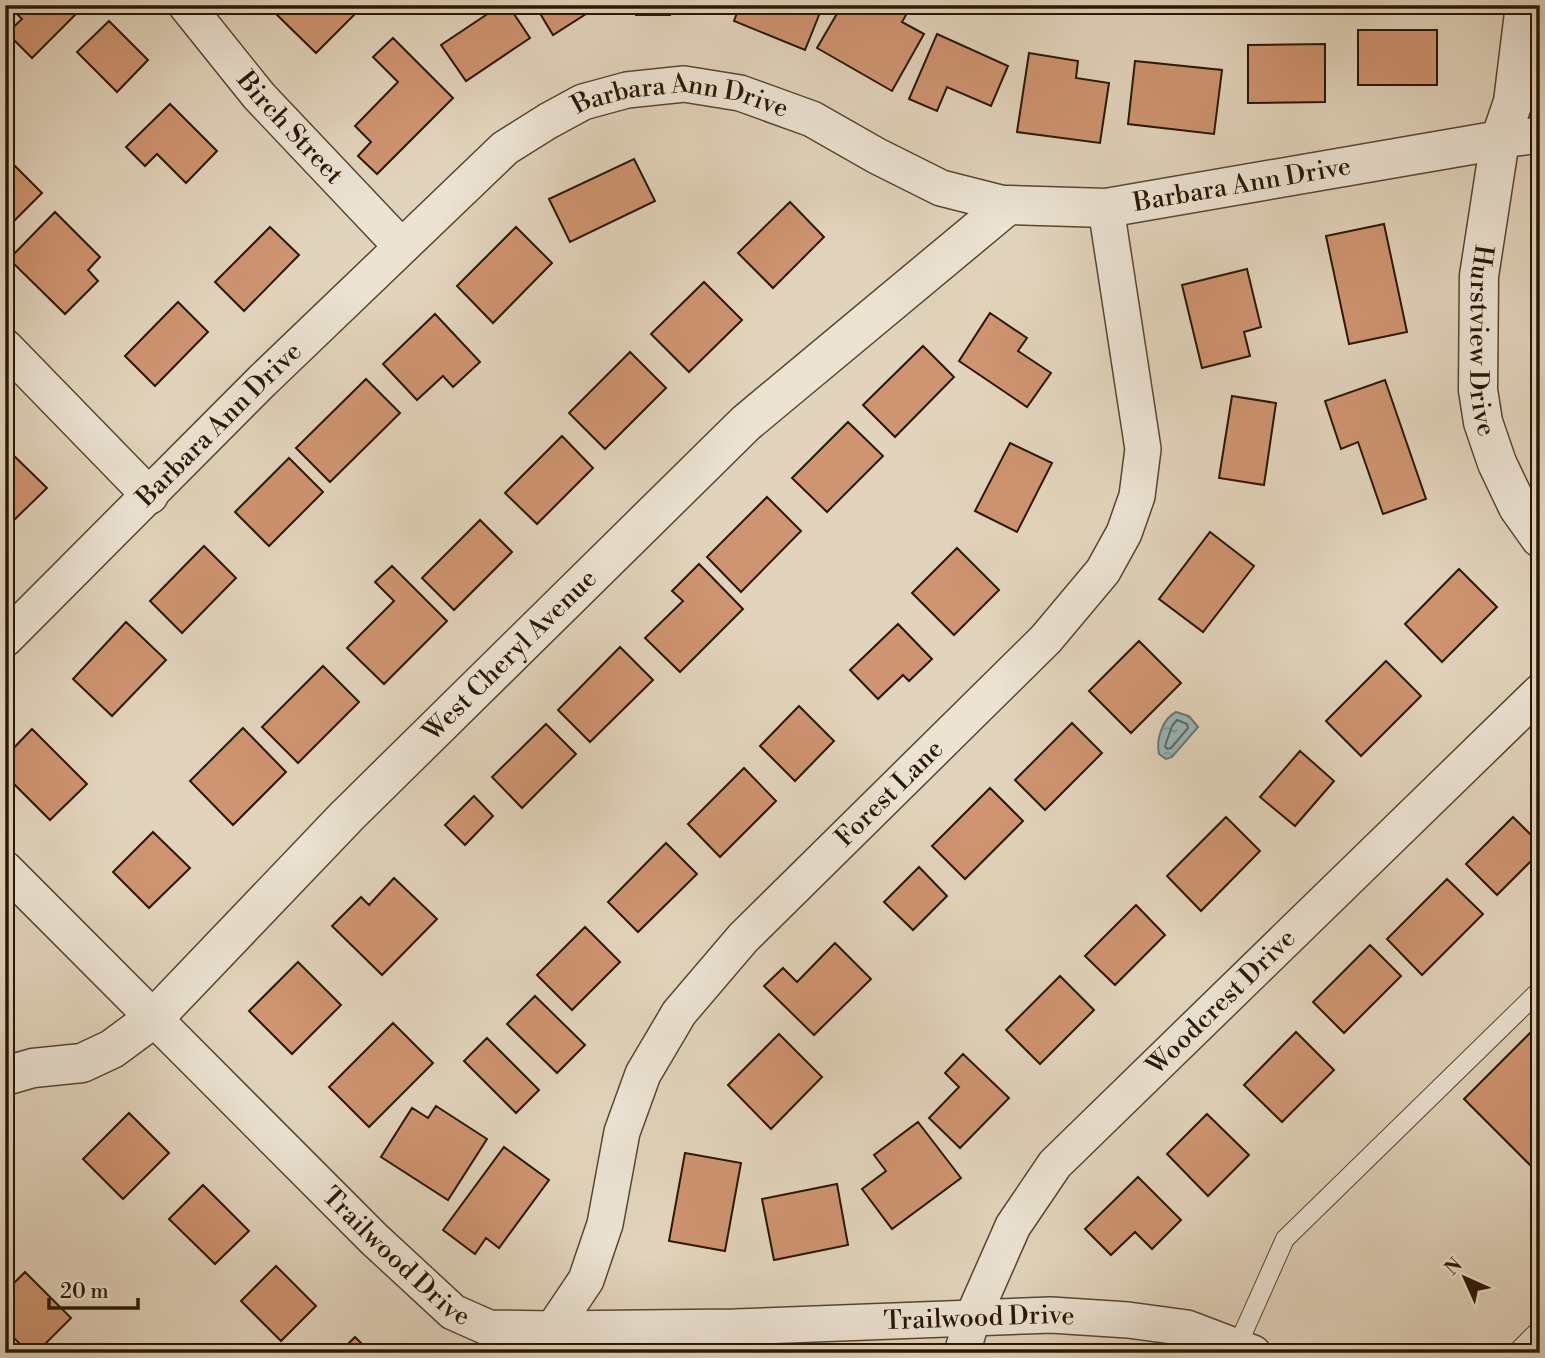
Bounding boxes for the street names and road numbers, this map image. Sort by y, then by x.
street label: Birch Street [229,64,350,191]
street label: Barbara Ann Drive [565,68,793,125]
street label: Barbara Ann Drive [1130,150,1353,219]
street label: Hurstview Drive [1462,242,1503,440]
street label: Barbara Ann Drive [129,335,309,514]
street label: West Cheryl Avenue [416,563,604,749]
street label: Forest Lane [829,733,950,854]
street label: Woodcrest Drive [1139,922,1303,1083]
street label: Trailwood Drive [315,1180,474,1333]
street label: Trailwood Drive [883,1299,1076,1337]

